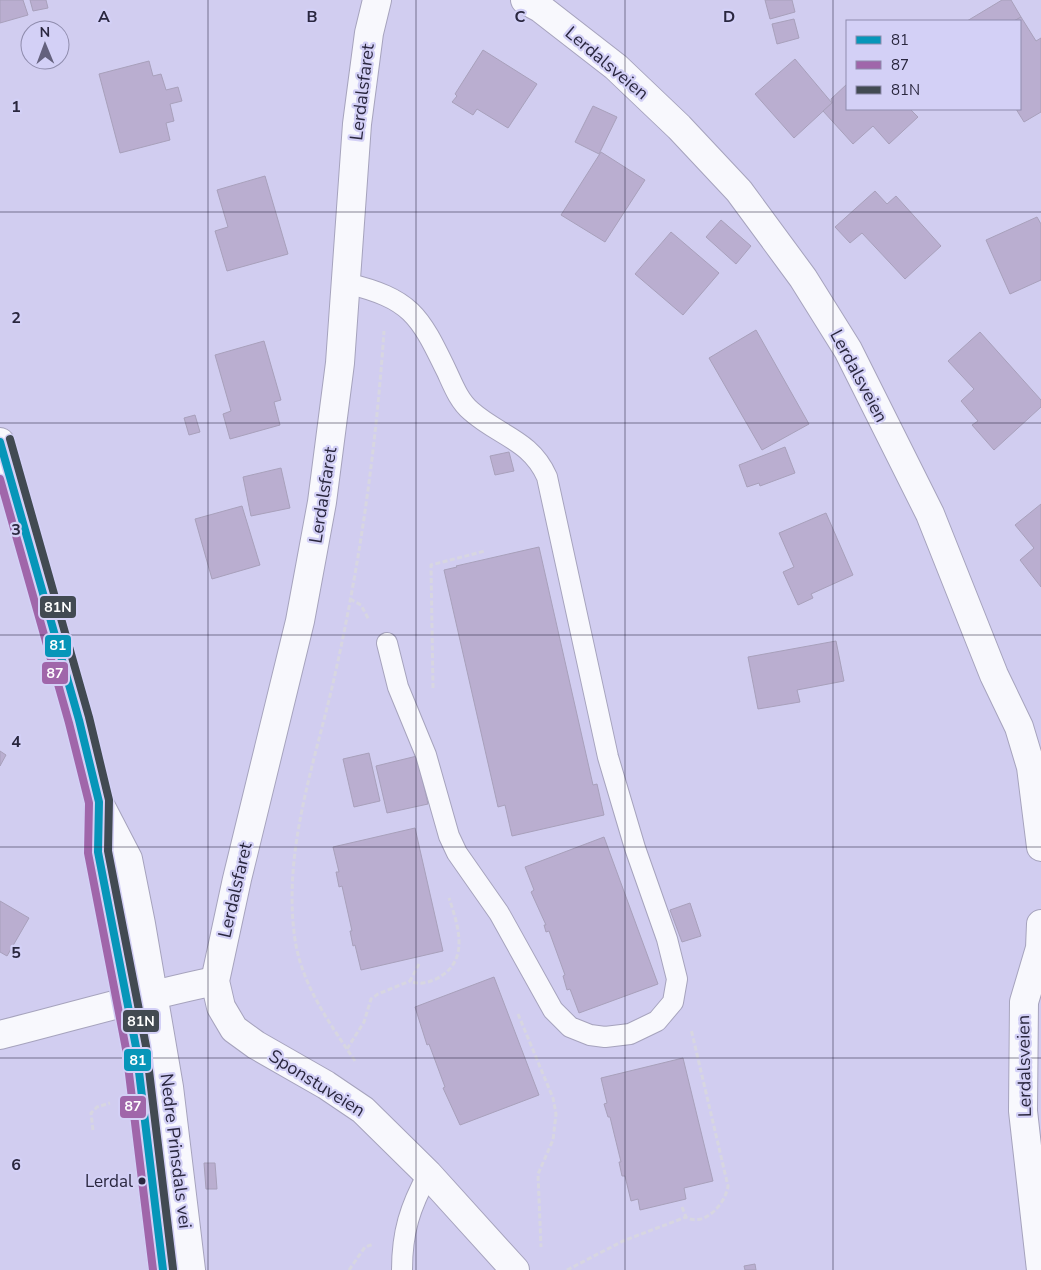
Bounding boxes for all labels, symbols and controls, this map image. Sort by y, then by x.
text: A [98,6,110,28]
text: B [306,6,318,28]
text: C [515,6,526,28]
text: D [723,6,735,28]
north arrow [20,20,70,70]
legend [846,20,1021,110]
street label: Lerdalsveien [560,21,654,105]
text: N [39,23,50,42]
text: 81 [891,30,909,50]
street label: Lerdalsfaret [344,42,380,142]
text: 87 [891,55,909,75]
text: 81N [891,80,920,100]
text: 1 [11,96,21,118]
text: 2 [11,307,21,329]
street label: Lerdalsveien [824,325,894,427]
street label: Lerdalsfaret [304,444,343,545]
text: 3 [11,519,21,541]
line badge: 81N [39,595,77,619]
text: 81N [44,598,72,617]
line badge: 81 [44,634,72,658]
text: 81 [50,636,66,655]
line badge: 87 [41,661,69,685]
text: 87 [47,664,63,683]
text: 4 [11,731,21,753]
street label: Lerdalsfaret [212,839,258,940]
text: 5 [11,942,21,964]
line badge: 81N [122,1009,160,1033]
text: 81N [127,1012,155,1031]
street label: Lerdalsveien [1011,1015,1037,1117]
street label: Sponstuveien [264,1044,370,1122]
line badge: 81 [123,1048,152,1072]
text: 81 [130,1051,146,1070]
street label: Nedre Prinsdals vei [155,1072,197,1230]
line badge: 87 [119,1095,147,1119]
text: 87 [125,1097,141,1116]
text: 6 [11,1154,21,1176]
place label: Lerdal [85,1170,133,1193]
marker: Lerdal [137,1176,147,1186]

